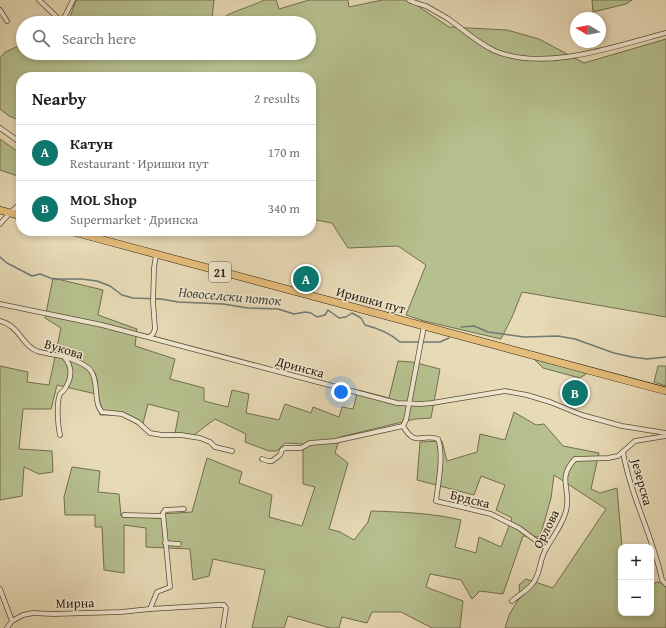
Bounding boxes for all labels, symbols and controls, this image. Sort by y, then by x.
north arrow [570,12,606,48]
search box [16,16,316,60]
icon: search [30,27,52,49]
text: Search here [62,28,136,49]
text: Nearby [32,86,86,111]
text: 2 results [254,89,300,108]
text: Катун [70,133,113,154]
text: A [41,143,49,162]
text: 170 m [268,143,300,162]
text: Restaurant · Иришки пут [70,154,209,173]
text: MOL Shop [70,189,137,210]
text: B [41,199,49,218]
text: 340 m [268,199,300,218]
text: Supermarket · Дринска [70,210,198,229]
road number: 21 [209,262,231,282]
pin: A [293,264,319,294]
water label: Новоселски поток [177,282,283,310]
street label: Иришки пут [334,282,408,319]
street label: Вукова [42,334,87,364]
street label: Дринска [273,351,327,383]
pin: B [562,378,588,408]
your location [331,382,351,402]
street label: Језерска [626,455,658,508]
street label: Брдска [448,485,493,513]
street label: Орлова [528,506,564,552]
map controls [618,544,654,616]
button: + [618,544,654,580]
button: − [618,580,654,616]
street label: Мирна [55,593,95,613]

